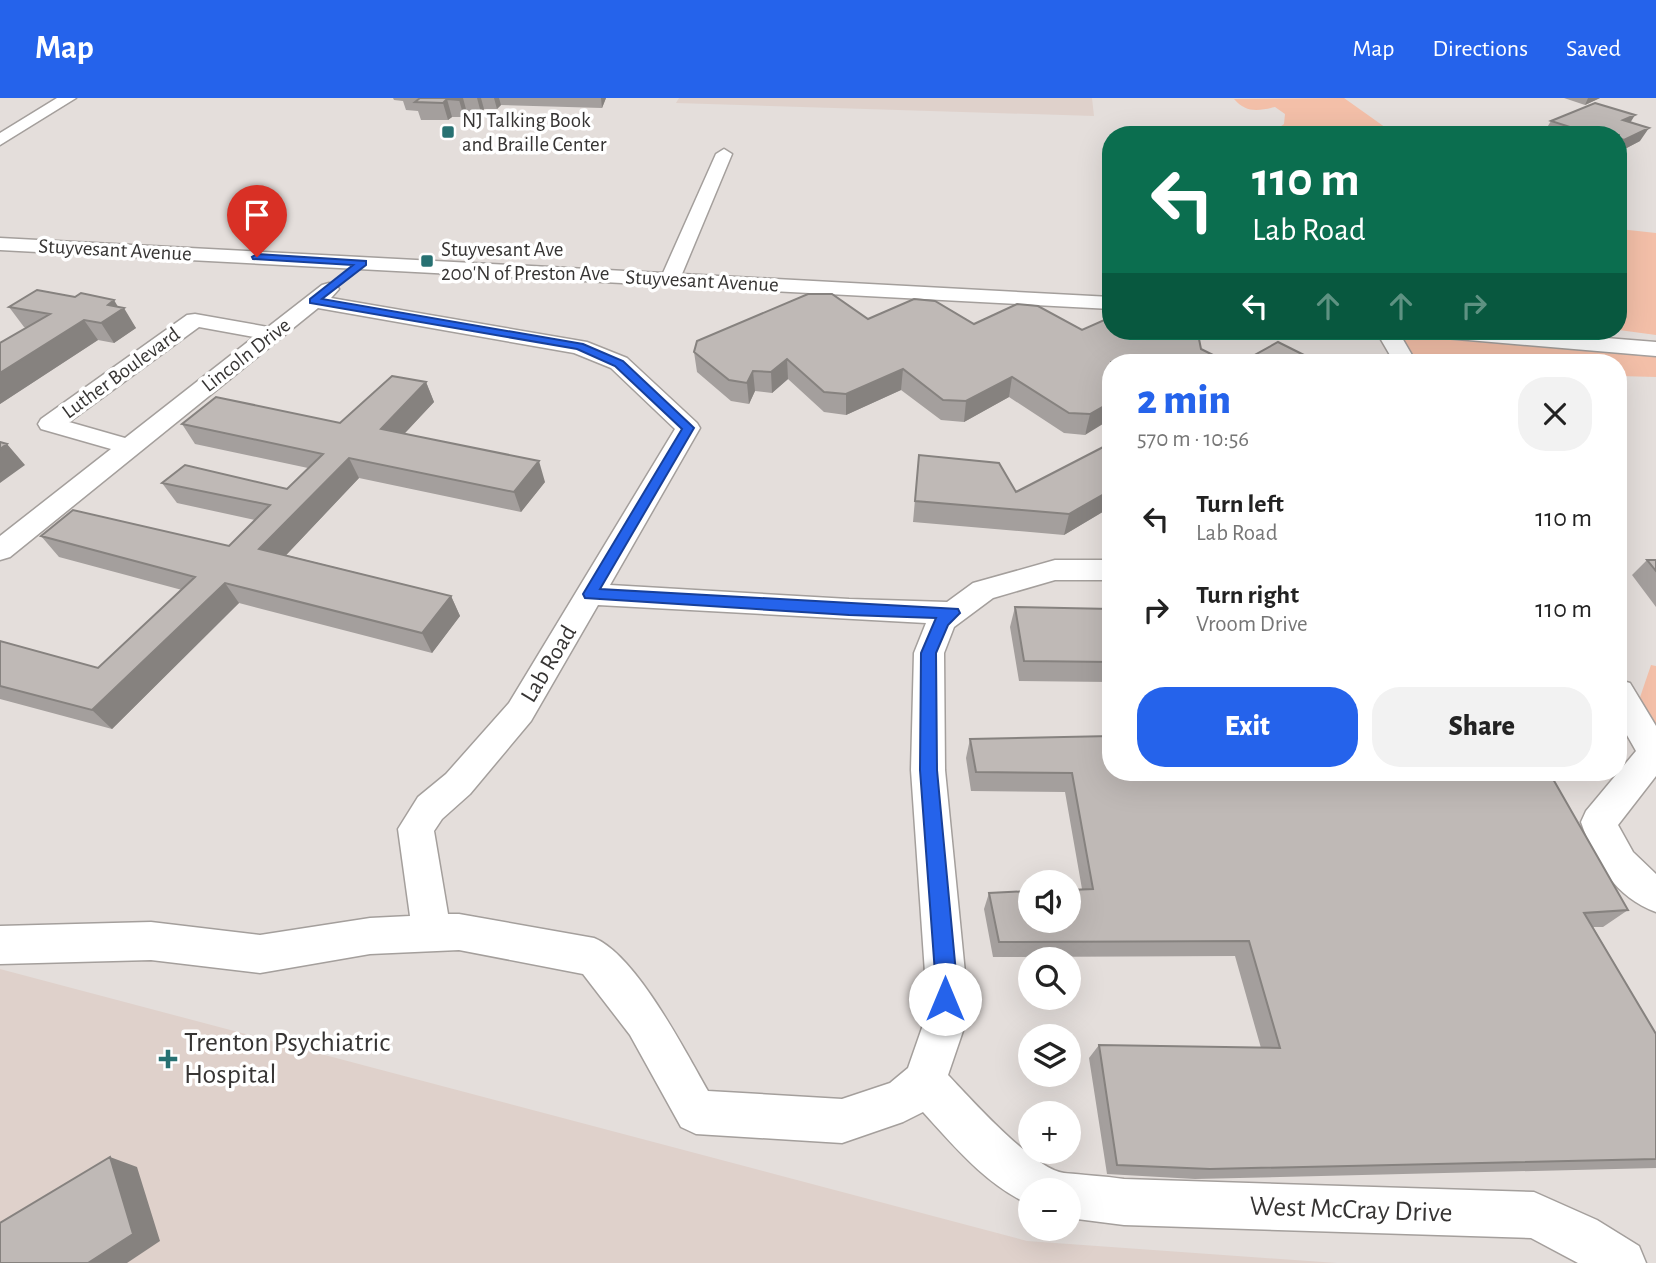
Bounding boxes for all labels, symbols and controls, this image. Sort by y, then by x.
text: Map [35,32,94,65]
text: Map [1352,37,1394,61]
text: Directions [1432,37,1528,61]
text: Saved [1566,37,1621,61]
place label: NJ Talking Book and Braille Center [462,110,607,155]
marker: NJ Talking Book and Braille Center [440,124,456,140]
icon: left [1137,154,1228,245]
text: 110 m [1252,156,1360,205]
pin [227,185,287,257]
icon: arrive [238,196,276,234]
text: Lab Road [1252,214,1365,246]
street label: Stuyvesant Avenue [38,235,192,265]
place label: Stuyvesant Ave 200'N of Preston Ave [441,239,609,284]
marker: Stuyvesant Ave 200'N of Preston Ave [419,253,435,269]
street label: Stuyvesant Avenue [625,266,779,296]
icon: left [1236,287,1274,325]
icon: ahead [1309,287,1347,325]
icon: ahead [1382,287,1420,325]
icon: right [1455,287,1493,325]
street label: Lincoln Drive [198,314,294,396]
street label: Luther Boulevard [58,323,184,423]
button: close [1518,377,1592,451]
text: 2 min [1137,379,1231,421]
text: 570 m · 10:56 [1137,428,1249,451]
text: Turn left [1196,491,1284,517]
icon: left [1137,500,1175,538]
text: 110 m [1535,505,1592,531]
text: Lab Road [1196,522,1278,545]
text: Turn right [1196,582,1299,608]
icon: right [1137,591,1175,629]
text: 110 m [1535,596,1592,622]
text: Vroom Drive [1196,613,1308,636]
street label: Lab Road [517,621,581,707]
button: Exit [1137,687,1358,767]
button: Share [1372,687,1592,767]
map controls [1018,870,1081,1241]
button: sound [1018,870,1081,933]
button: search [1018,947,1081,1010]
position arrow [908,962,982,1036]
button: layers [1018,1024,1081,1087]
place label: Trenton Psychiatric Hospital [184,1029,390,1089]
marker: Trenton Psychiatric Hospital [158,1049,178,1069]
button: + [1018,1101,1081,1164]
button: − [1018,1178,1081,1241]
street label: West McCray Drive [1249,1192,1453,1228]

